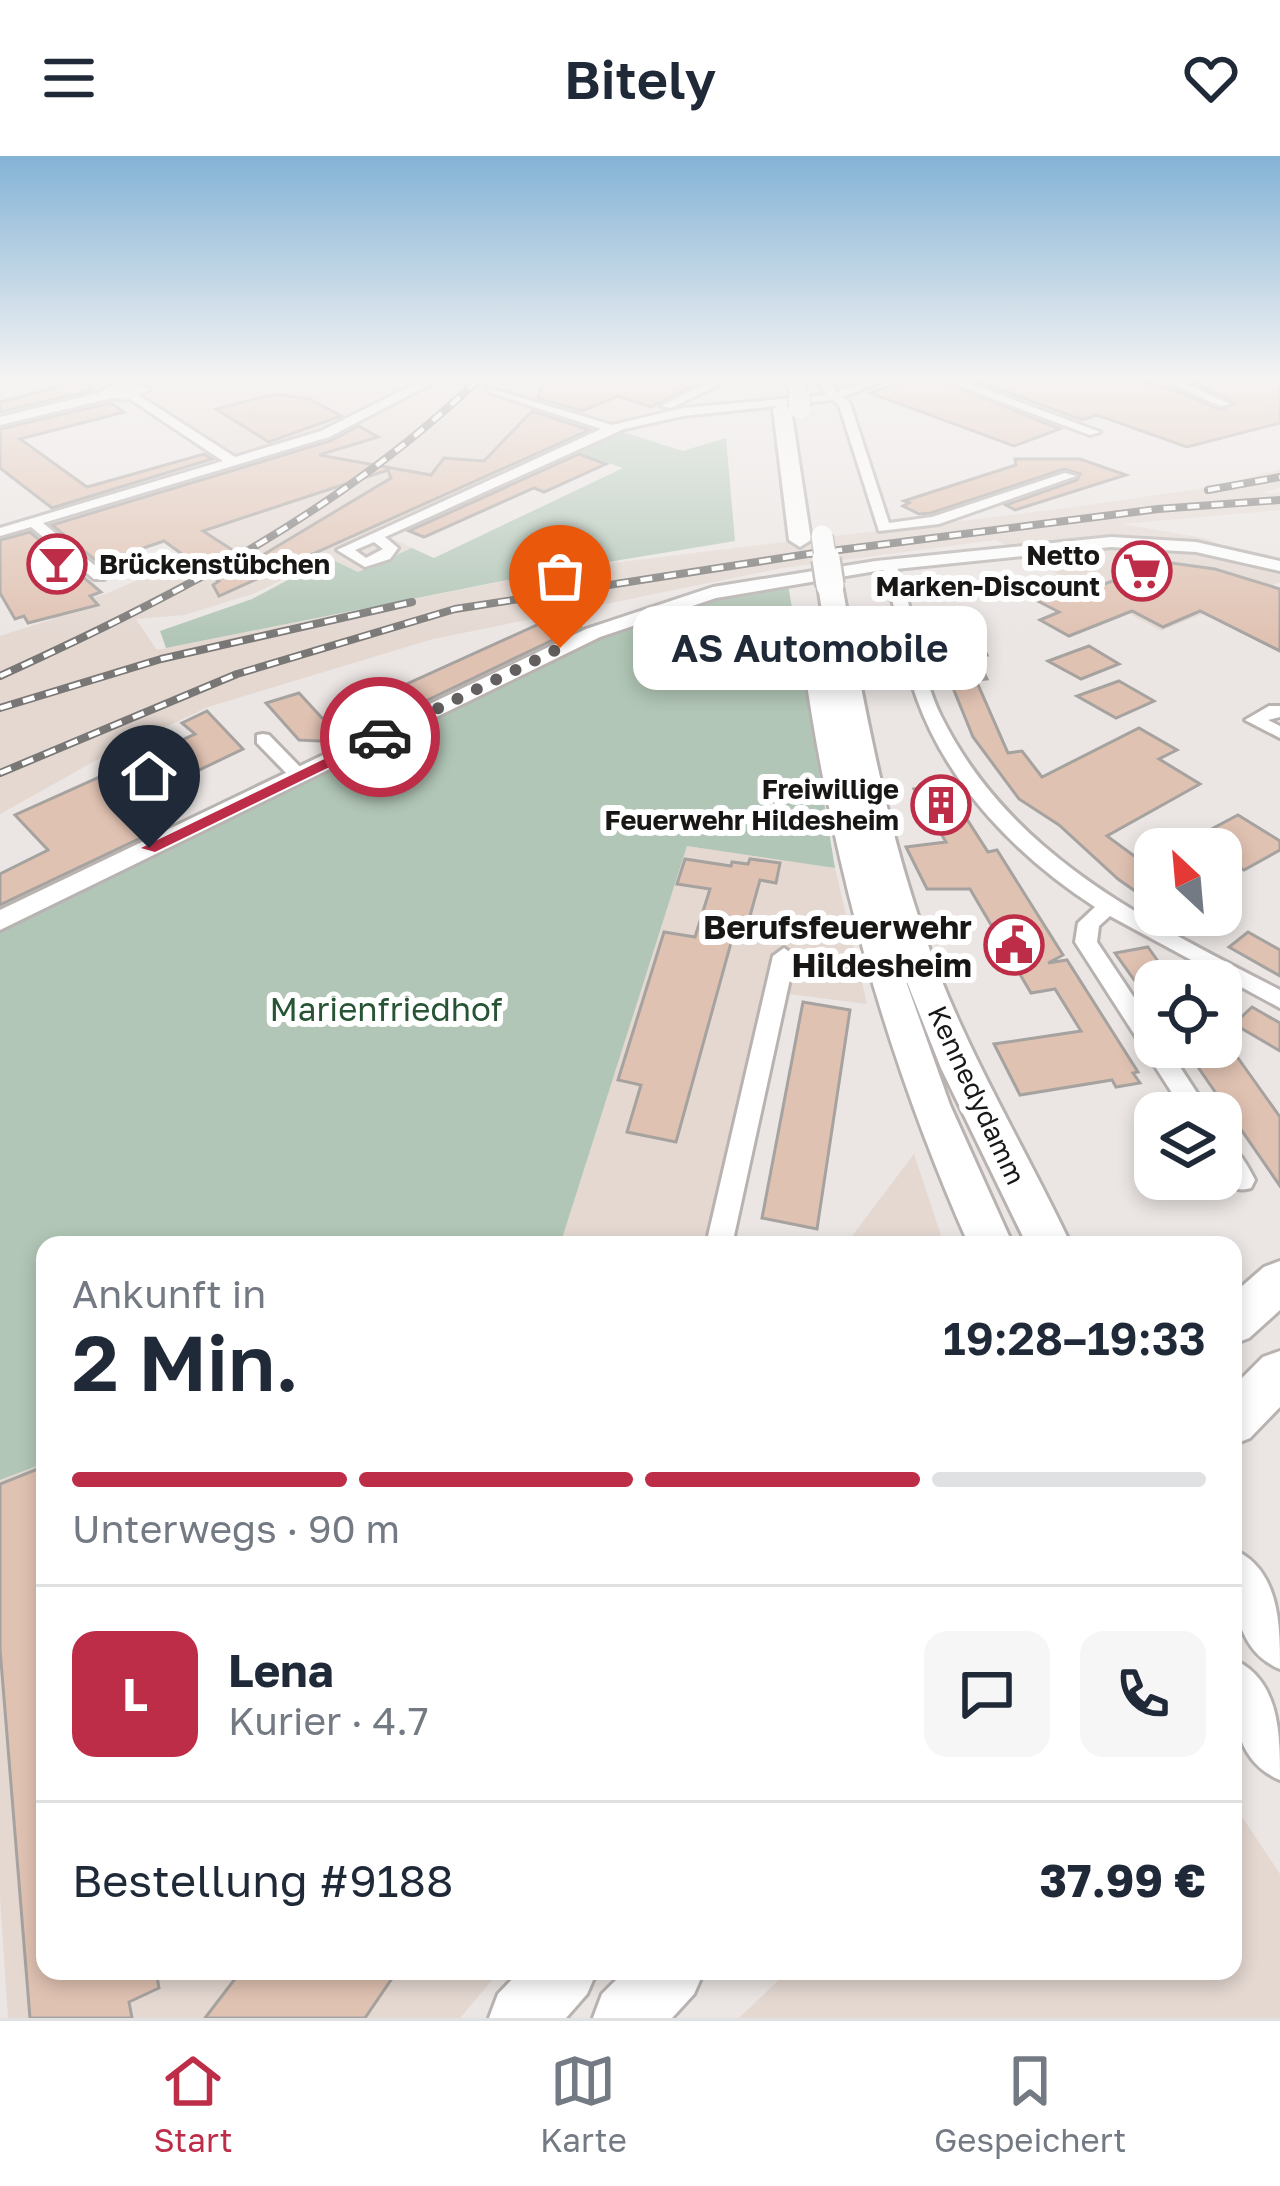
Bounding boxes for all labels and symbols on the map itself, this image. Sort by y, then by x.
pin [509,525,611,648]
bar icon: Brückenstübchen [26,533,88,595]
place label: Netto Marken-Discount [875,539,1100,602]
supermarket icon: Netto Marken-Discount [1111,540,1173,602]
place label: Brückenstübchen [99,548,330,580]
callout: AS Automobile [632,606,986,690]
courier [320,677,440,797]
pin [98,725,200,848]
place label: Freiwillige Feuerwehr Hildesheim [605,773,899,836]
building icon: Freiwillige Feuerwehr Hildesheim [910,774,972,836]
north arrow [1134,828,1242,936]
place label: Berufsfeuerwehr Hildesheim [703,907,972,984]
public building icon: Berufsfeuerwehr Hildesheim [983,914,1045,976]
park label: Marienfriedhof [269,989,503,1028]
street label: Kennedydamm [922,1001,1032,1189]

